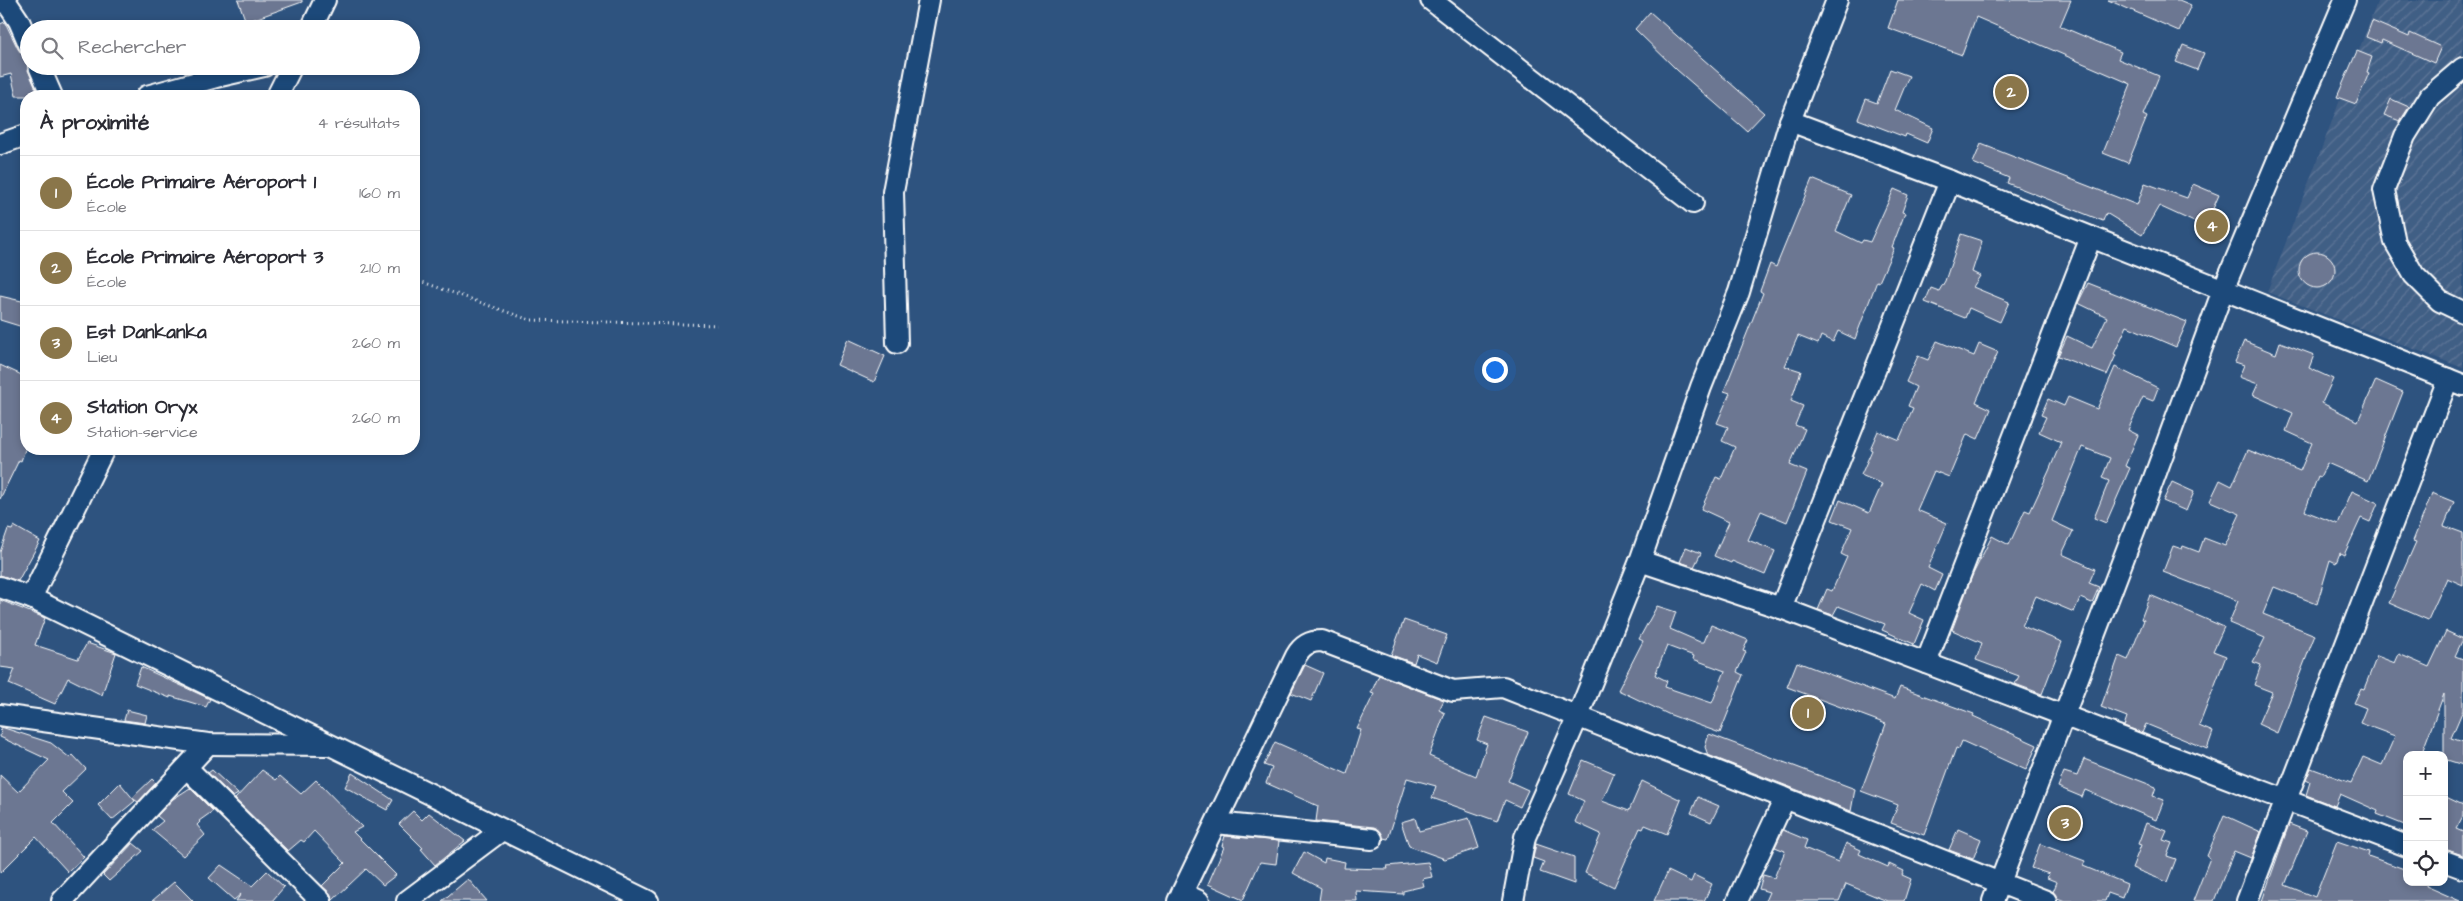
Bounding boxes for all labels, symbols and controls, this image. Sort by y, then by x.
search box [20,20,420,75]
icon: search [38,34,66,62]
text: Rechercher [78,34,186,61]
pin: 2 [1995,73,2027,111]
text: À proximité [40,108,149,137]
text: 4 résultats [317,112,400,134]
text: École Primaire Aéroport 1 [87,169,316,196]
text: 1 [55,182,57,204]
text: 160 m [359,182,400,204]
text: École [87,196,127,218]
pin: 4 [2196,207,2228,245]
text: École Primaire Aéroport 3 [87,244,323,271]
text: 2 [51,257,61,279]
text: 210 m [360,257,400,279]
text: École [87,271,127,293]
text: Est Dankanka [87,319,207,346]
text: 3 [52,332,60,354]
text: 260 m [352,332,400,354]
text: Lieu [87,346,117,368]
your location [1482,357,1508,383]
text: Station Oryx [87,394,198,421]
text: 4 [51,407,61,429]
text: 260 m [352,407,400,429]
text: Station-service [87,421,198,443]
pin: 1 [1792,694,1824,732]
map controls [2403,751,2448,886]
button: + [2403,751,2448,796]
button: − [2403,796,2448,841]
pin: 3 [2049,804,2081,842]
button: locate [2403,841,2448,886]

